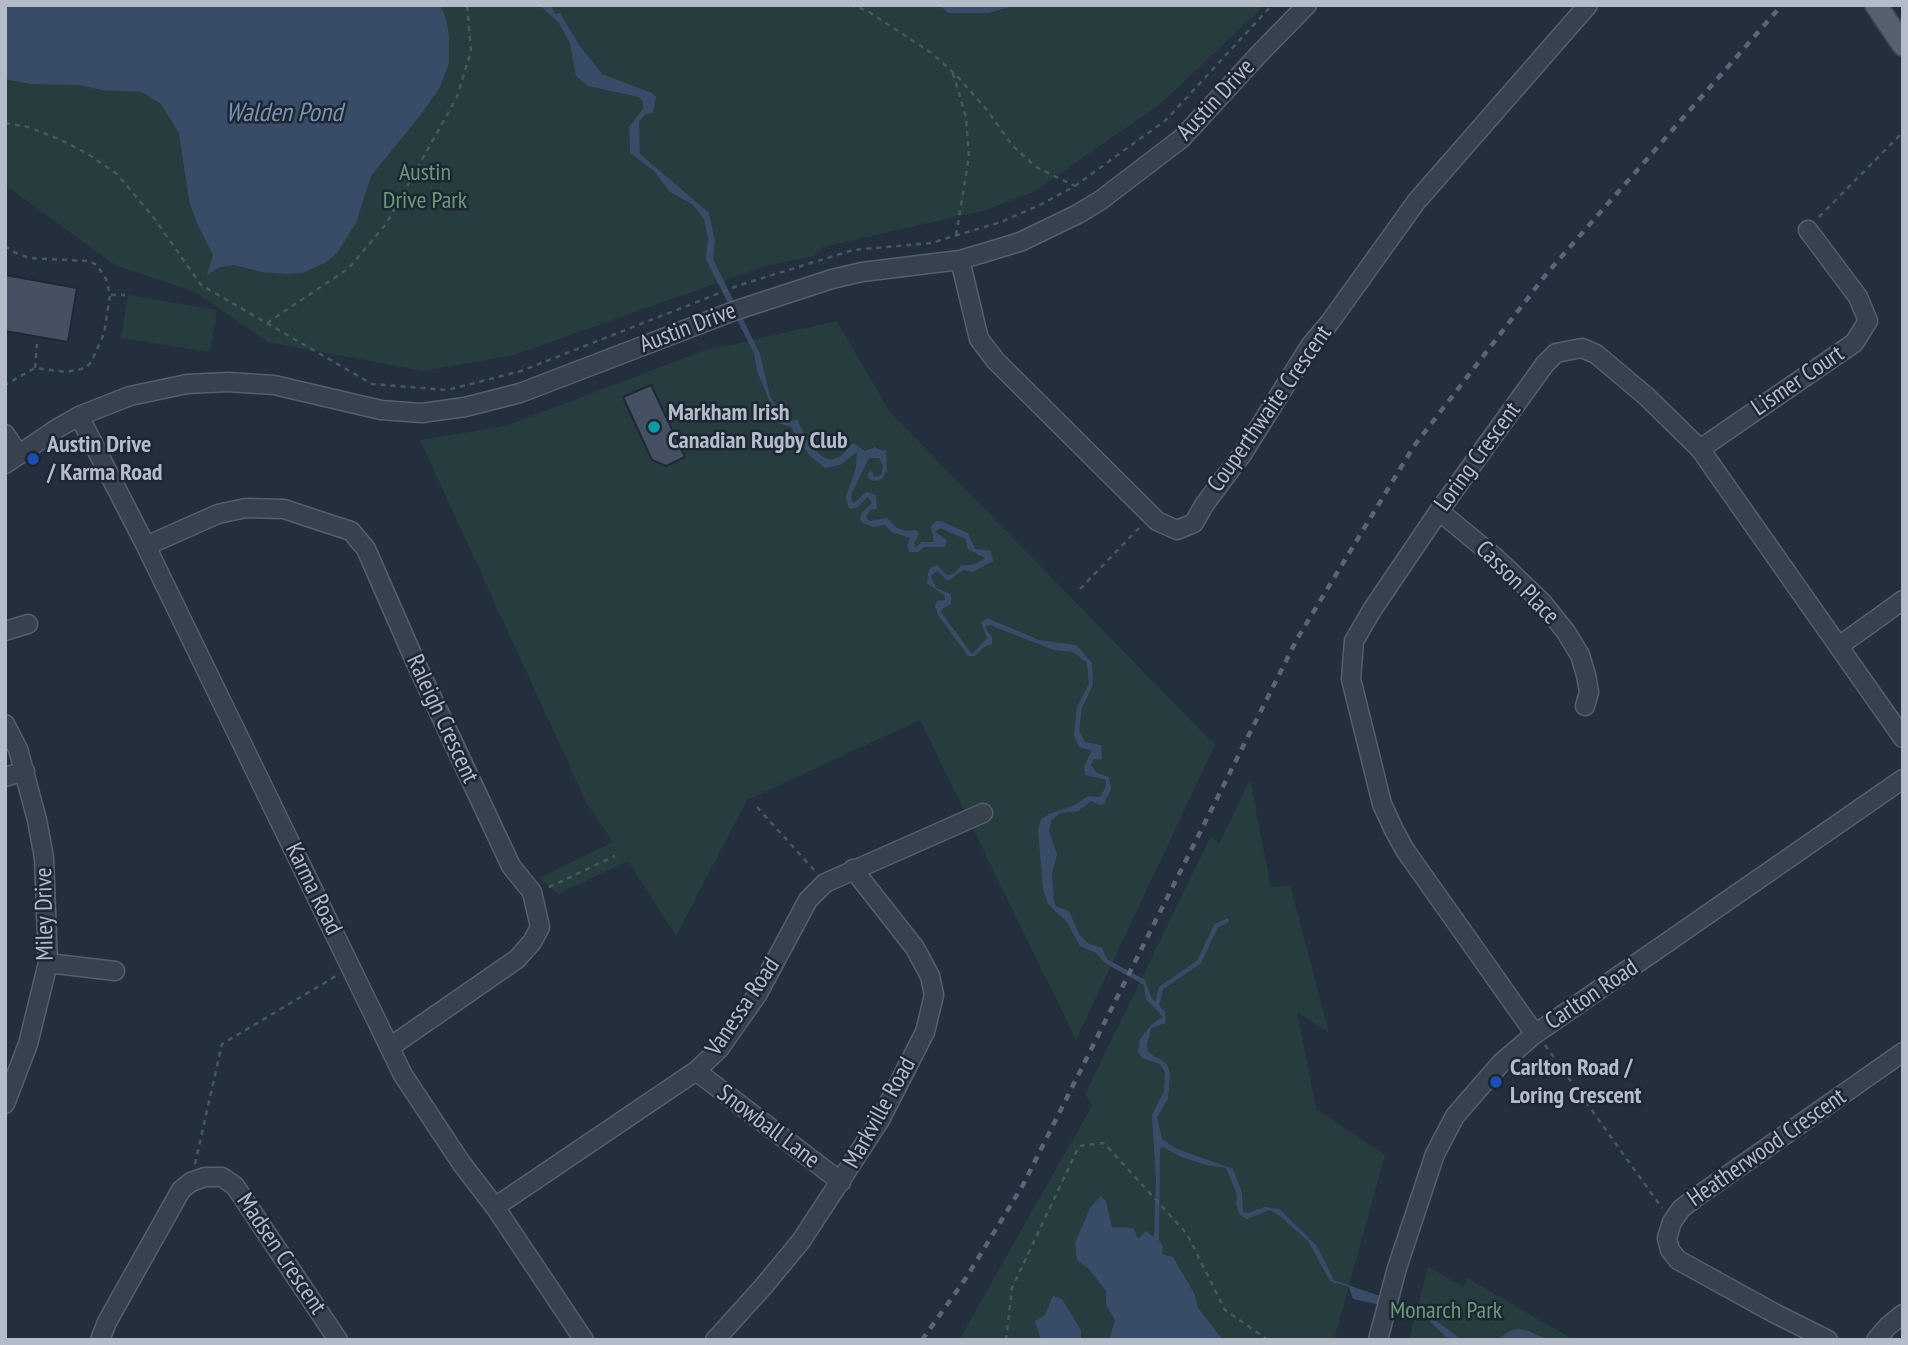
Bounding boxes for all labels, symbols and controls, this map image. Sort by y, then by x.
street label: Austin Drive [1171,53,1261,147]
water label: Walden Pond [226,98,342,130]
park label: Austin Drive Park [383,159,467,215]
street label: Austin Drive [636,296,740,360]
street label: Couperthwaite Crescent [1202,320,1338,498]
street label: Lismer Court [1746,340,1850,422]
street label: Loring Crescent [1429,397,1527,517]
place label: Markham Irish Canadian Rugby Club [668,399,848,455]
marker: Markham Irish Canadian Rugby Club [646,419,662,435]
place label: Austin Drive / Karma Road [47,431,162,487]
marker: Austin Drive / Karma Road [25,451,41,467]
street label: Casson Place [1469,535,1565,631]
street label: Raleigh Crescent [400,650,484,788]
street label: Karma Road [278,838,348,940]
street label: Miley Drive [30,867,60,961]
street label: Vanessa Road [700,953,786,1061]
street label: Carlton Road [1540,953,1644,1037]
street label: Markville Road [838,1052,922,1174]
place label: Carlton Road / Loring Crescent [1510,1054,1642,1110]
marker: Carlton Road / Loring Crescent [1488,1074,1504,1090]
street label: Snowball Lane [711,1079,825,1175]
street label: Heatherwood Crescent [1682,1083,1852,1213]
street label: Madsen Crescent [230,1188,332,1320]
park label: Monarch Park [1390,1297,1502,1325]

